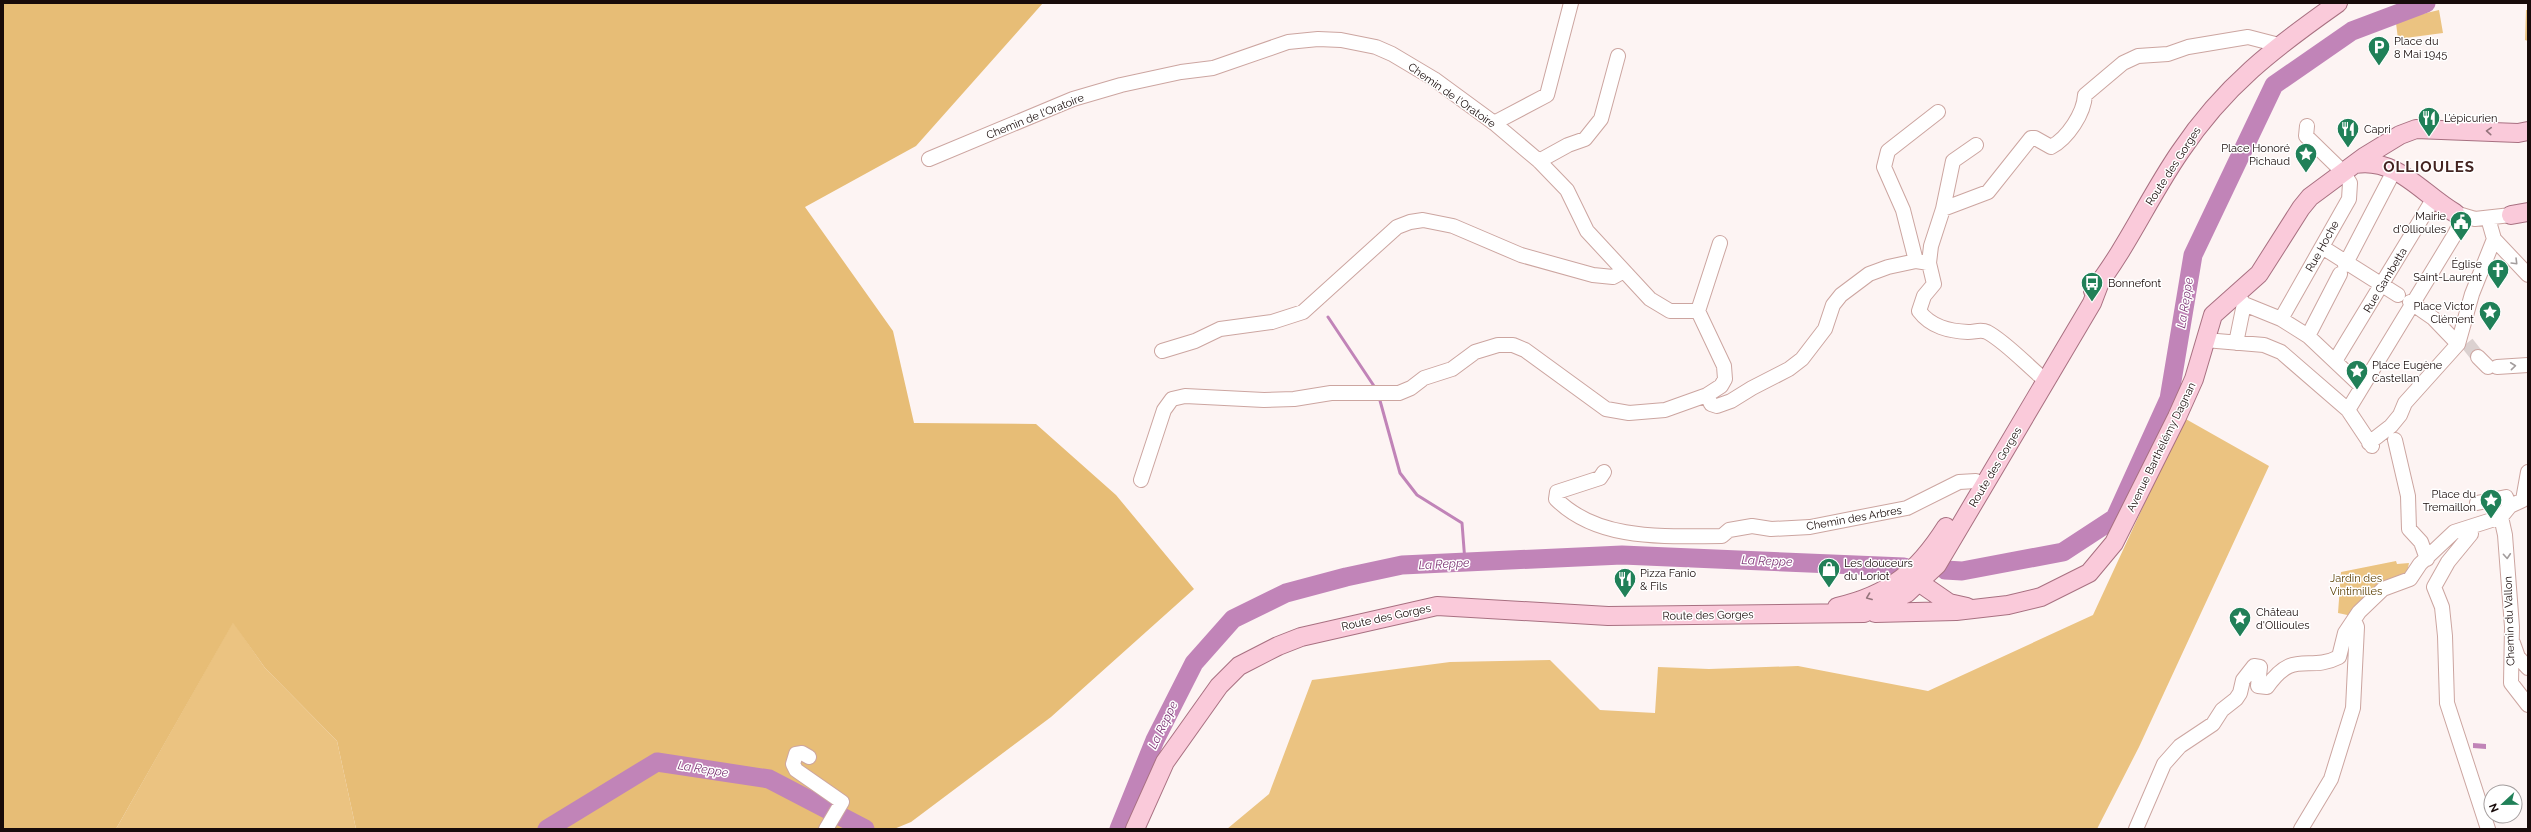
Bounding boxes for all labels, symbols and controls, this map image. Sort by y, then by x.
parking icon: Place du 8 Mai 1945 [2366,34,2392,67]
place label: Place du 8 Mai 1945 [2394,35,2447,61]
street label: Chemin de l'Oratoire [1405,60,1498,131]
street label: Chemin de l'Oratoire [985,91,1086,142]
restaurant icon: L’épicurien [2416,105,2442,138]
place label: L’épicurien [2444,112,2497,125]
restaurant icon: Capri [2335,116,2361,149]
place label: Capri [2364,123,2391,136]
street label: Route des Gorges [2143,125,2204,208]
one-way arrow [2486,126,2492,135]
place icon: Place Honoré Pichaud [2293,141,2319,174]
place label: Place Honoré Pichaud [2221,142,2291,168]
district label: OLLIOULES [2383,158,2475,176]
public building icon: Mairie d’Ollioules [2448,209,2474,242]
place label: Mairie d’Ollioules [2393,210,2447,236]
street label: Rue Hoche [2303,218,2342,274]
street label: Rue Gambetta [2361,245,2410,315]
place label: Église Saint-Laurent [2413,257,2483,284]
church icon: Église Saint-Laurent [2485,257,2511,290]
one-way arrow [2510,257,2518,265]
bus stop icon: Bonnefont [2079,270,2105,303]
water label: La Reppe [2174,276,2196,329]
place label: Bonnefont [2108,277,2161,290]
place icon: Place Victor Clément [2477,299,2503,332]
place label: Place Victor Clément [2413,300,2474,326]
place icon: Place Eugène Castellan [2344,358,2370,391]
place label: Place Eugène Castellan [2372,359,2443,385]
one-way arrow [2510,362,2516,371]
street label: Avenue Barthélémy Dagnan [2124,380,2199,514]
street label: Route des Gorges [1966,425,2024,510]
place icon: Place du Tremaillon [2478,487,2504,520]
place label: Place du Tremaillon [2423,488,2476,514]
street label: Chemin des Arbres [1805,504,1903,533]
water label: La Reppe [1741,553,1793,569]
one-way arrow [2502,553,2511,559]
water label: La Reppe [1418,556,1470,572]
shop icon: Les douceurs du Loriot [1816,556,1842,589]
place label: Les douceurs du Loriot [1844,557,1913,583]
restaurant icon: Pizza Fanio & Fils [1612,566,1638,599]
place label: Pizza Fanio & Fils [1640,567,1696,593]
park label: Jardin des Vintimilles [2330,572,2382,598]
street label: Chemin du Vallon [2501,576,2518,666]
one-way arrow [1865,593,1872,601]
street label: Route des Gorges [1340,602,1432,633]
place icon: Château d'Ollioules [2227,605,2253,638]
place label: Château d'Ollioules [2256,606,2310,632]
street label: Route des Gorges [1662,608,1754,623]
water label: La Reppe [1146,698,1181,751]
water label: La Reppe [677,758,730,780]
north arrow [2483,784,2523,824]
text: N [2487,801,2502,814]

